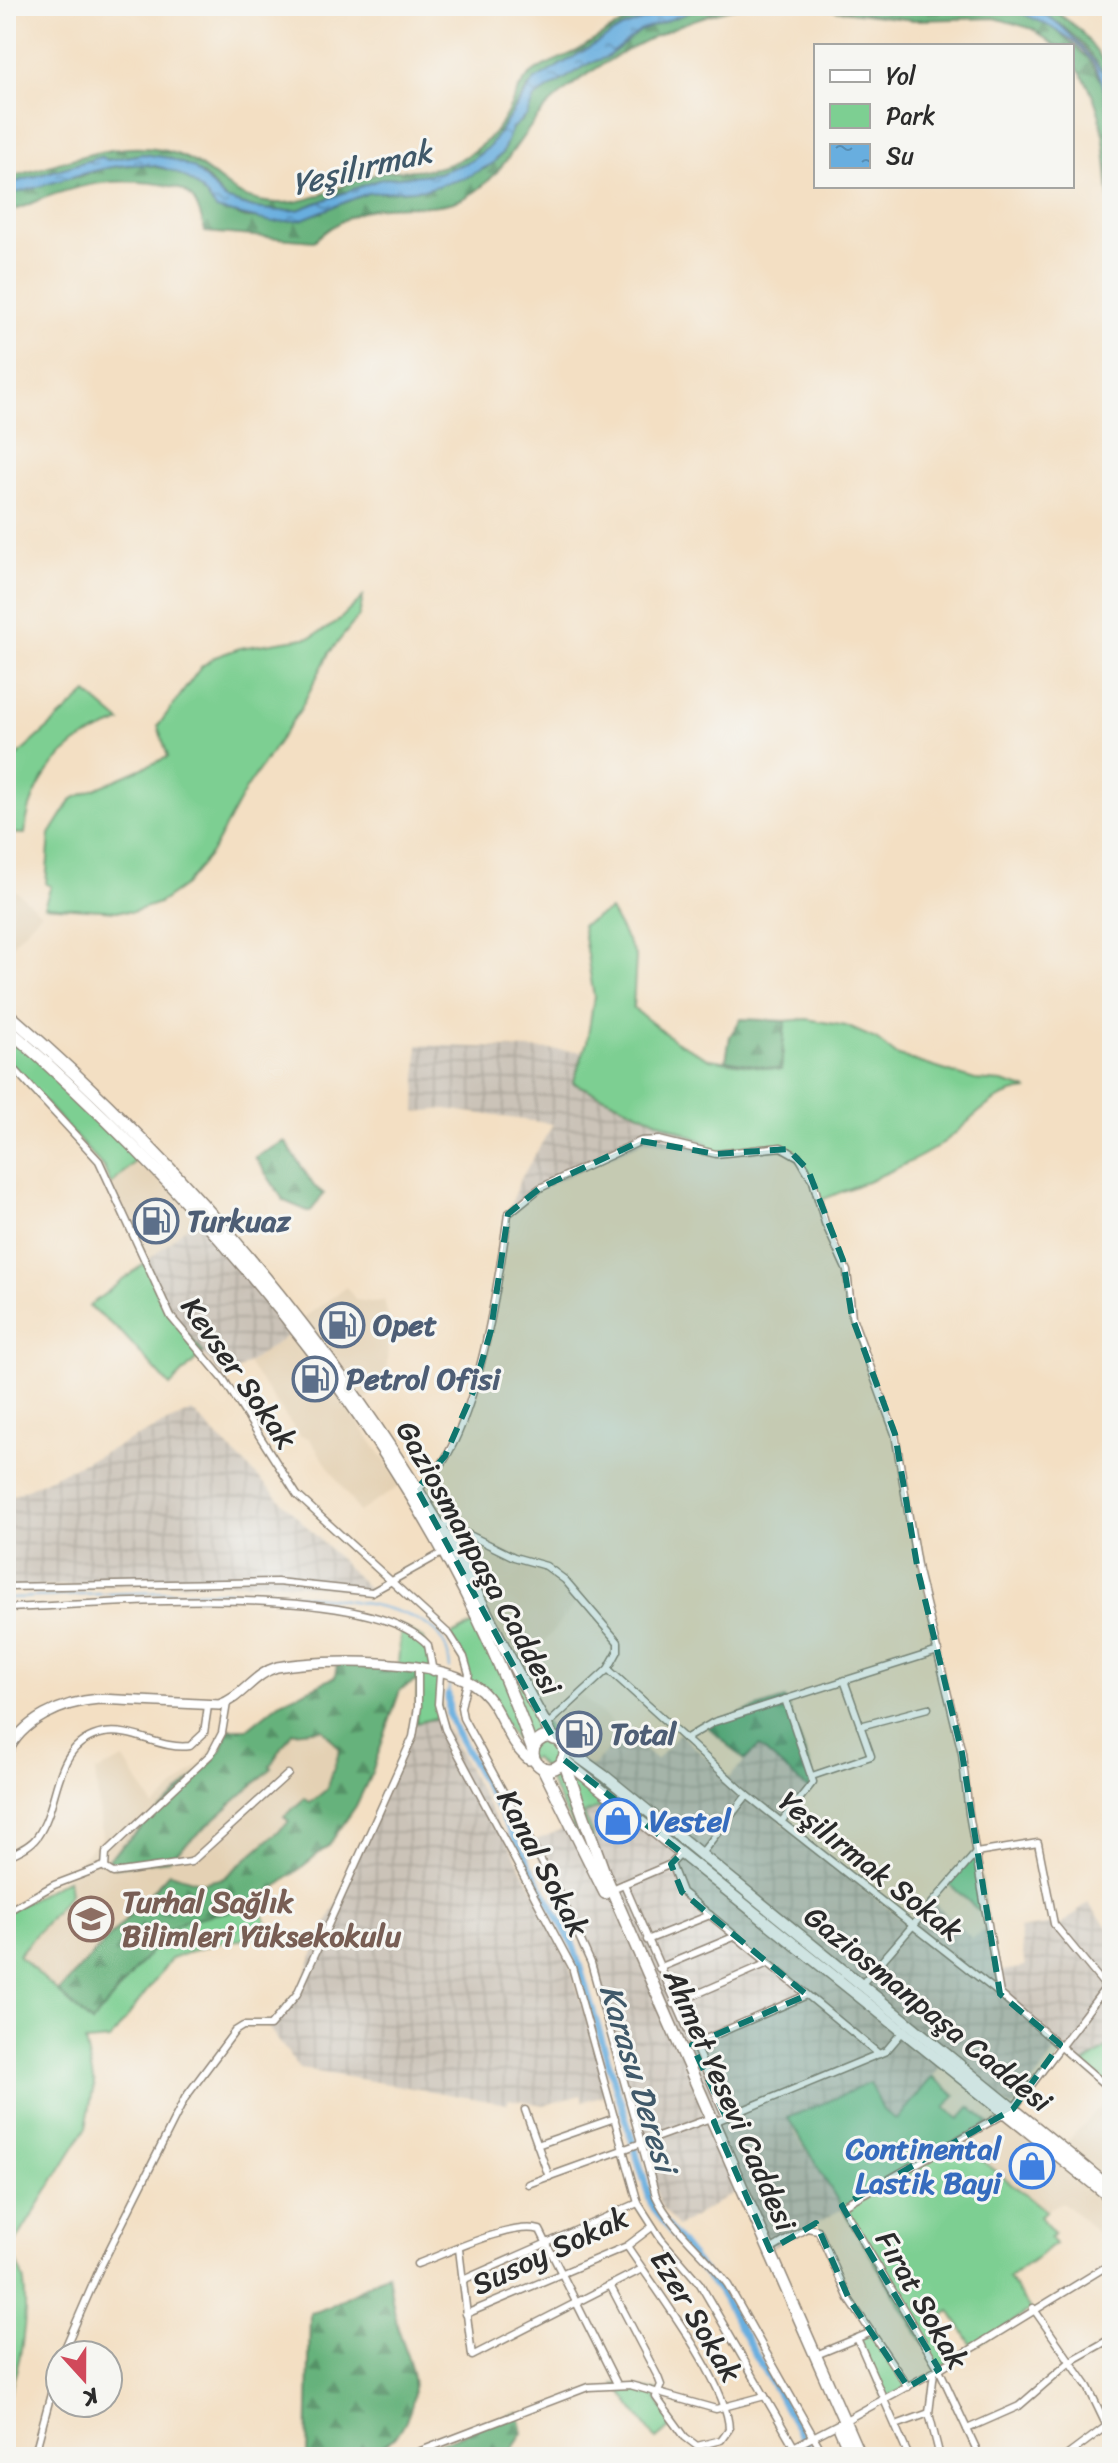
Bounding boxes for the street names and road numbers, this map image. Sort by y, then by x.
street label: Kevser Sokak [166,1285,312,1461]
street label: Gaziosmanpaşa Caddesi [381,1410,578,1706]
street label: Yeşilırmak Sokak [767,1776,975,1956]
street label: Kanal Sokak [481,1779,605,1948]
street label: Gaziosmanpaşa Caddesi [791,1891,1065,2127]
street label: Ahmet Yesevi Caddesi [647,1959,813,2242]
street label: Susoy Sokak [462,2191,638,2311]
street label: Fırat Sokak [860,2220,984,2381]
street label: Ezer Sokak [635,2239,758,2394]

